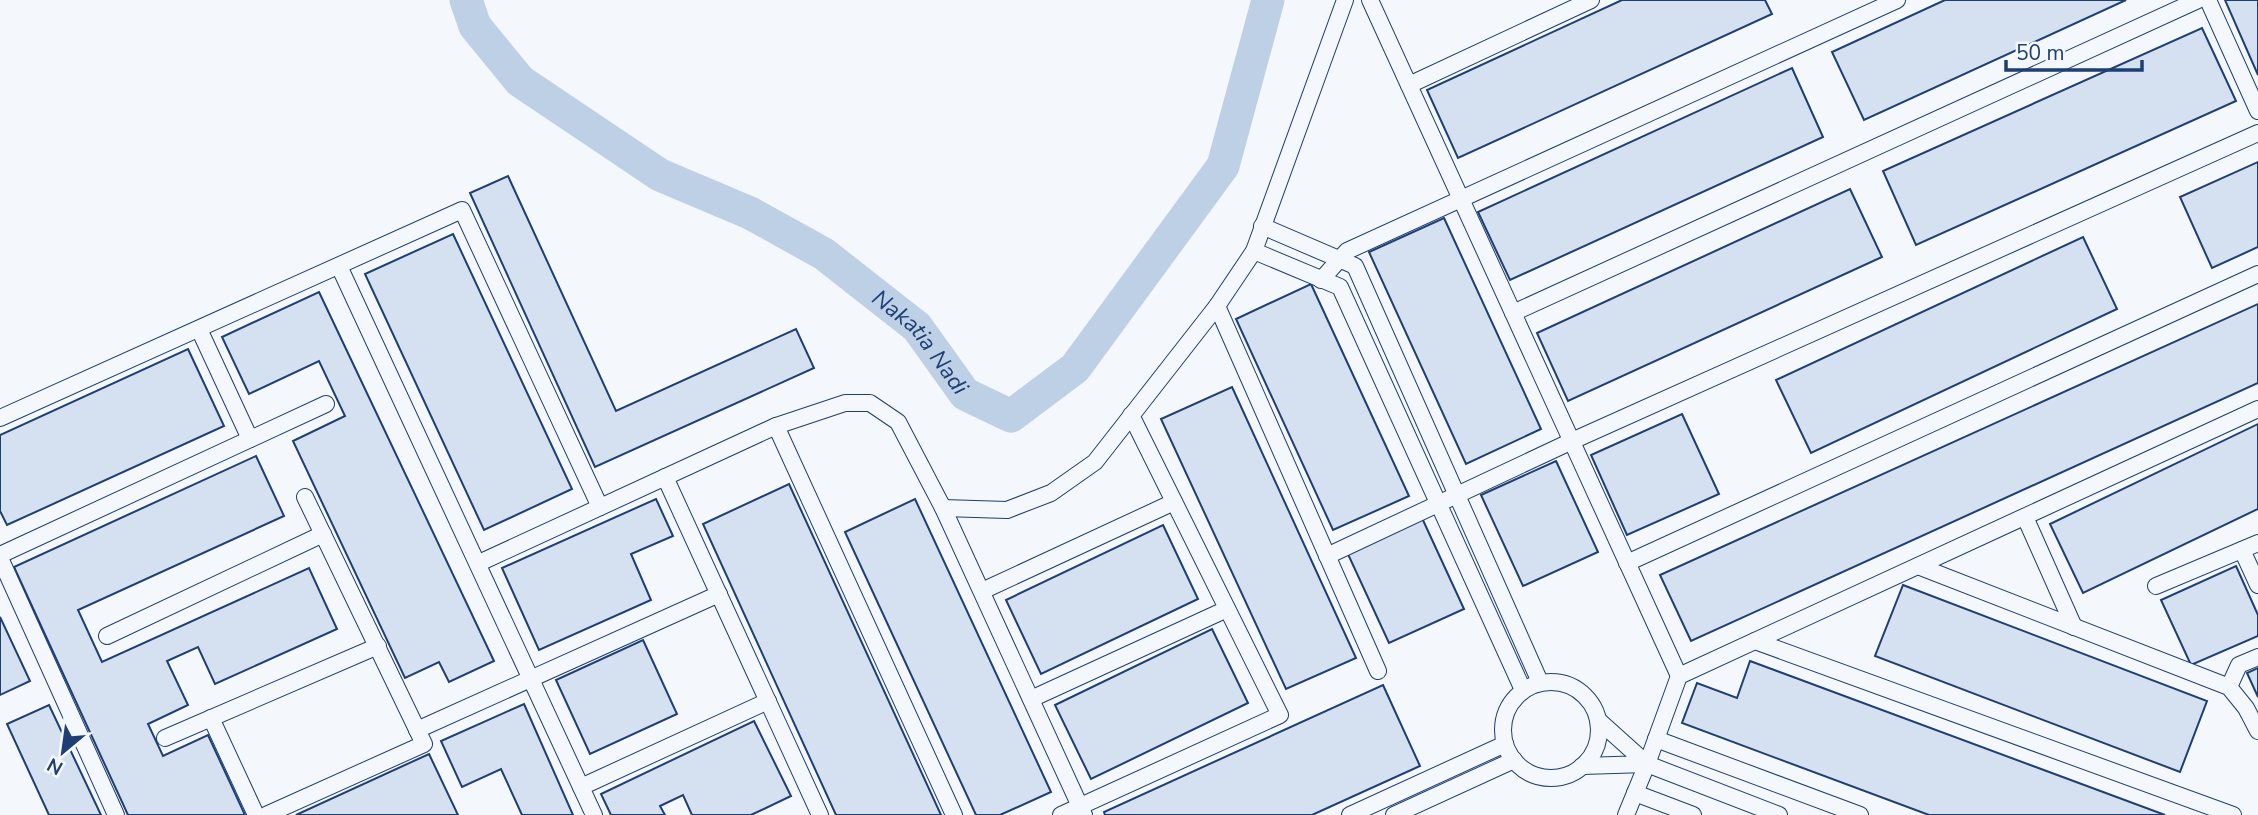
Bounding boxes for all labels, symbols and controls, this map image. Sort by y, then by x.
scale bar [2006,28,2142,72]
text: 50 m [2016,39,2065,67]
water label: Nakatia Nadi [866,282,976,401]
north arrow [28,717,98,787]
text: N [43,751,68,781]

